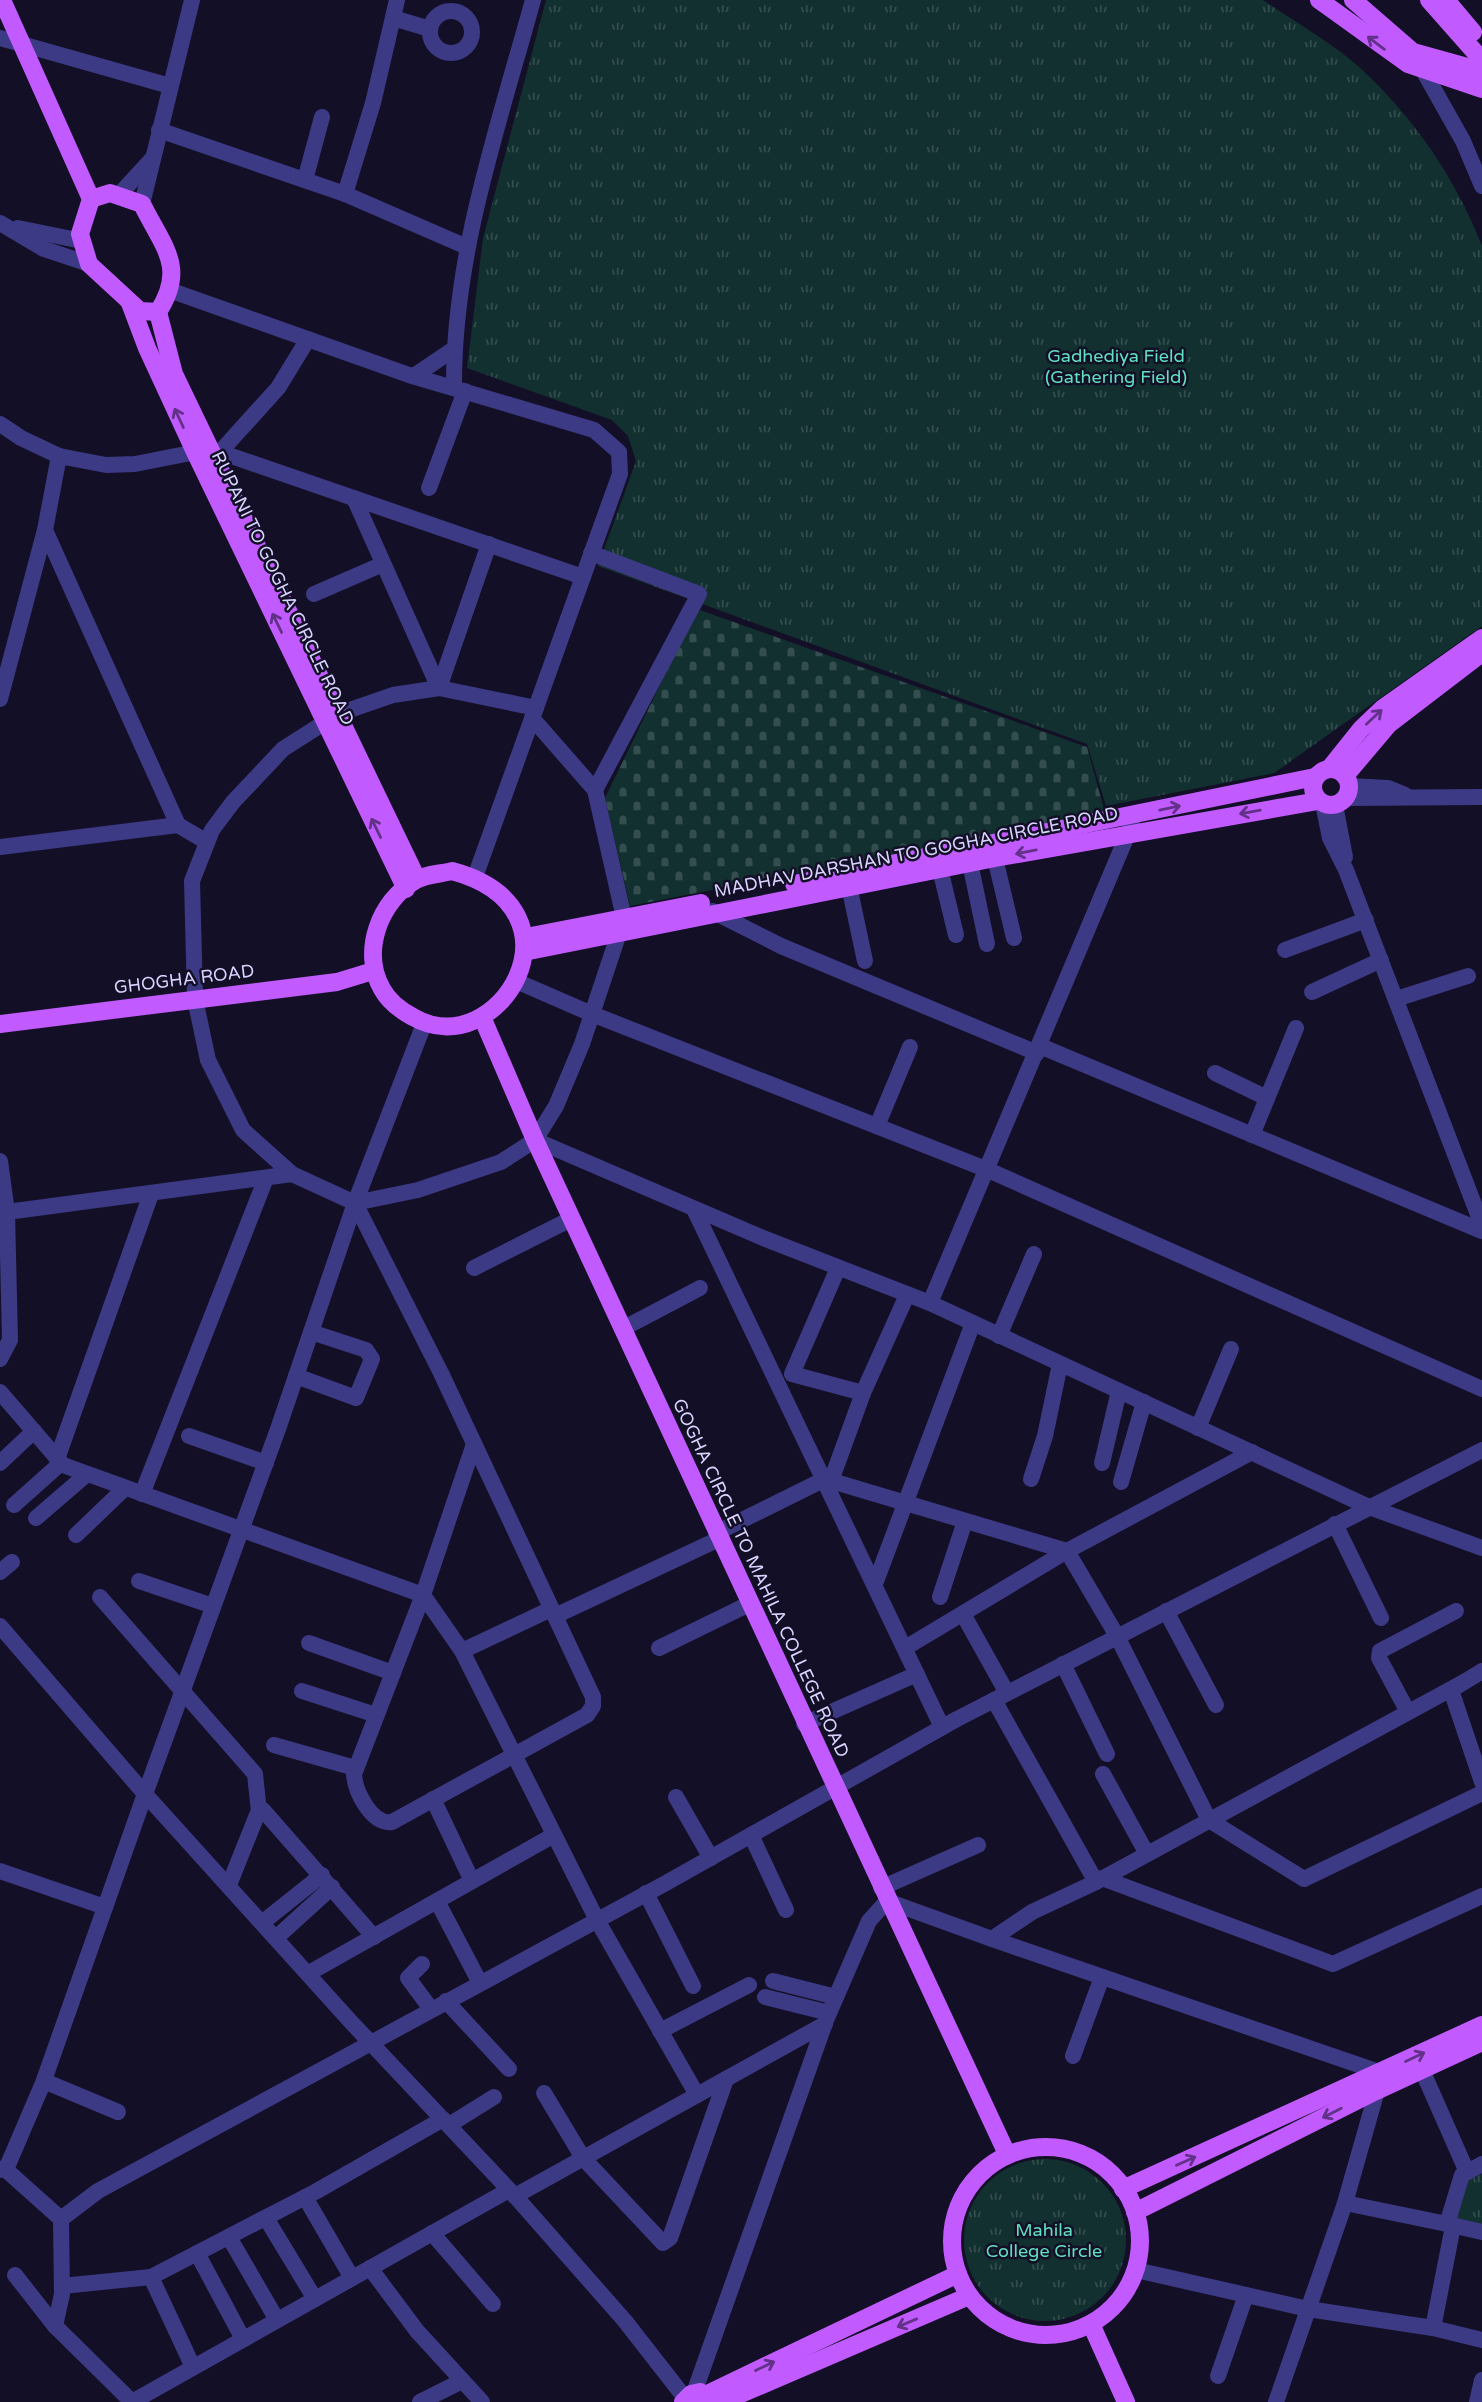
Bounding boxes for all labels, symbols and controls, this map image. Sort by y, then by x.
one-way arrow [1367,35,1385,50]
park label: Gadhediya Field (Gathering Field) [1045,345,1187,388]
one-way arrow [172,408,185,429]
street label: RUPANI TO GOGHA CIRCLE ROAD [207,447,359,729]
one-way arrow [269,613,283,634]
one-way arrow [1365,709,1383,725]
one-way arrow [1158,801,1181,815]
street label: MADHAV DARSHAN TO GOGHA CIRCLE ROAD [712,802,1120,902]
one-way arrow [1239,806,1262,819]
one-way arrow [369,818,383,839]
one-way arrow [1016,846,1038,859]
street label: GHOGHA ROAD [113,959,255,999]
street label: GOGHA CIRCLE TO MAHILA COLLEGE ROAD [668,1395,854,1761]
one-way arrow [1404,2050,1425,2063]
one-way arrow [1322,2107,1343,2121]
one-way arrow [1174,2154,1196,2167]
park label: Mahila College Circle [986,2219,1102,2262]
one-way arrow [896,2317,918,2330]
one-way arrow [754,2359,775,2372]

